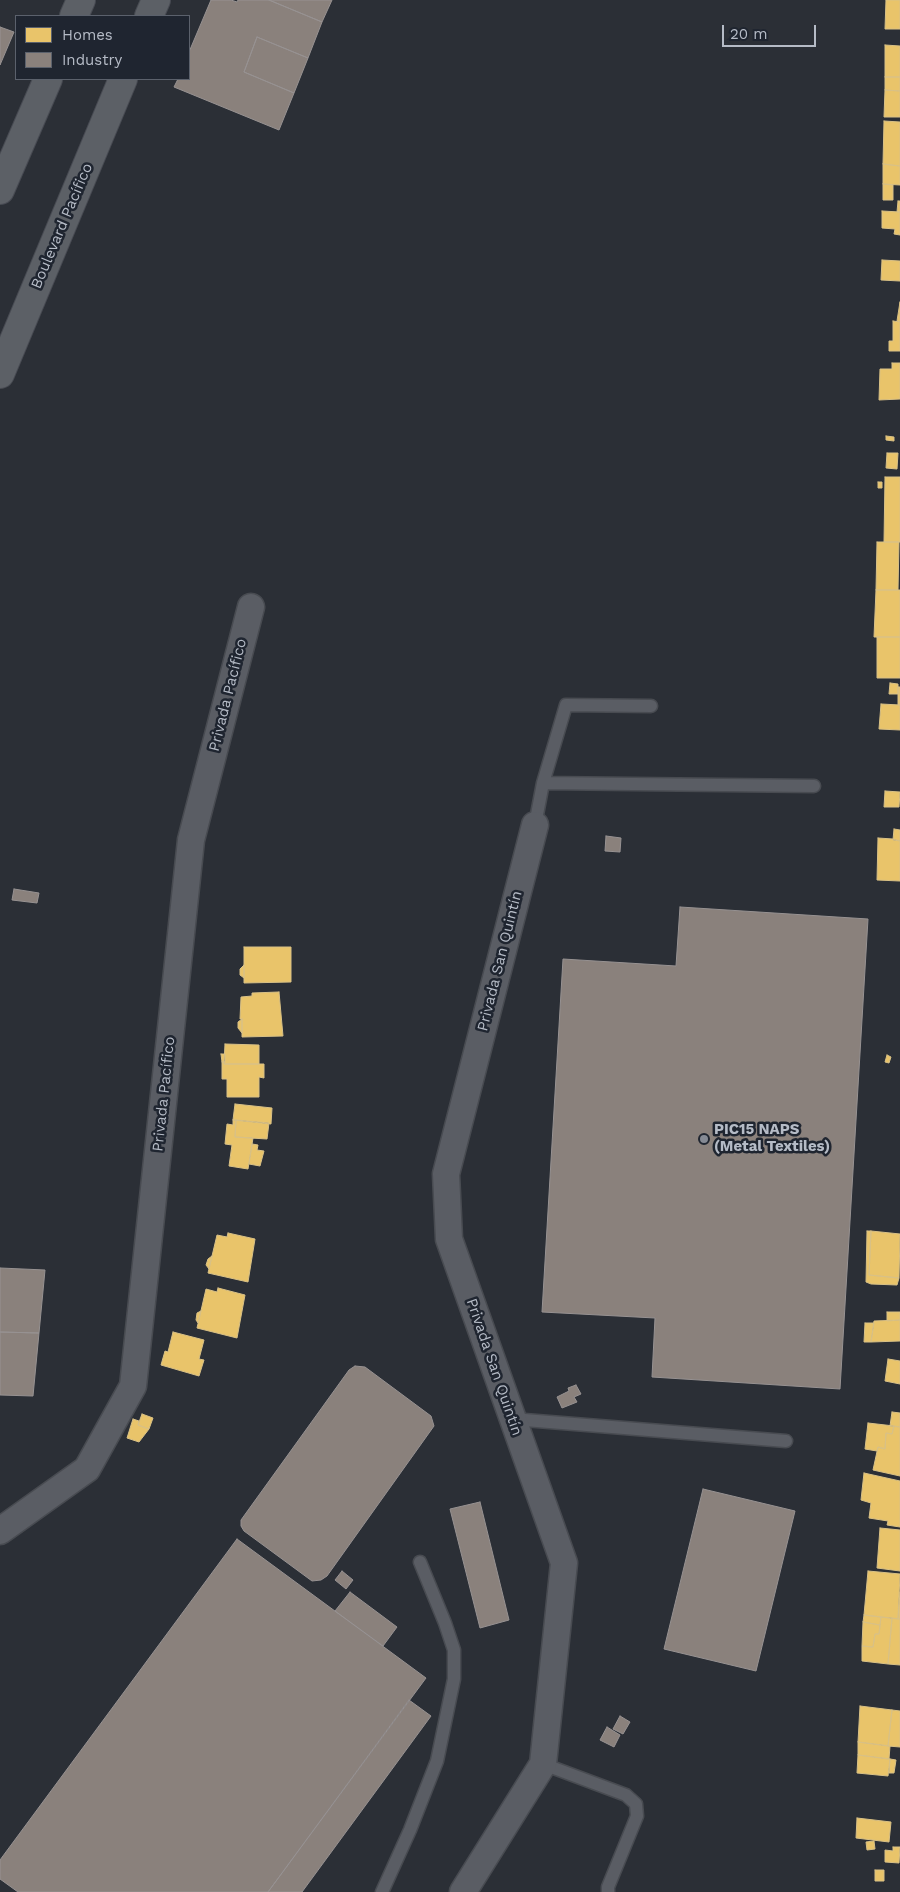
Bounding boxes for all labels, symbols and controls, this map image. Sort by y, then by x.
legend [15,15,190,80]
scale bar [725,15,819,47]
text: 20 m [730,25,768,43]
text: Homes [62,26,113,44]
text: Industry [62,51,122,69]
street label: Boulevard Pacífico [27,160,97,292]
street label: Privada Pacífico [205,637,251,753]
street label: Privada San Quintín [474,889,526,1033]
street label: Privada Pacífico [149,1036,179,1152]
place label: PIC15 NAPS (Metal Textiles) [714,1121,830,1156]
marker: PIC15 NAPS (Metal Textiles) [698,1133,710,1145]
street label: Privada San Quintín [462,1296,526,1438]

